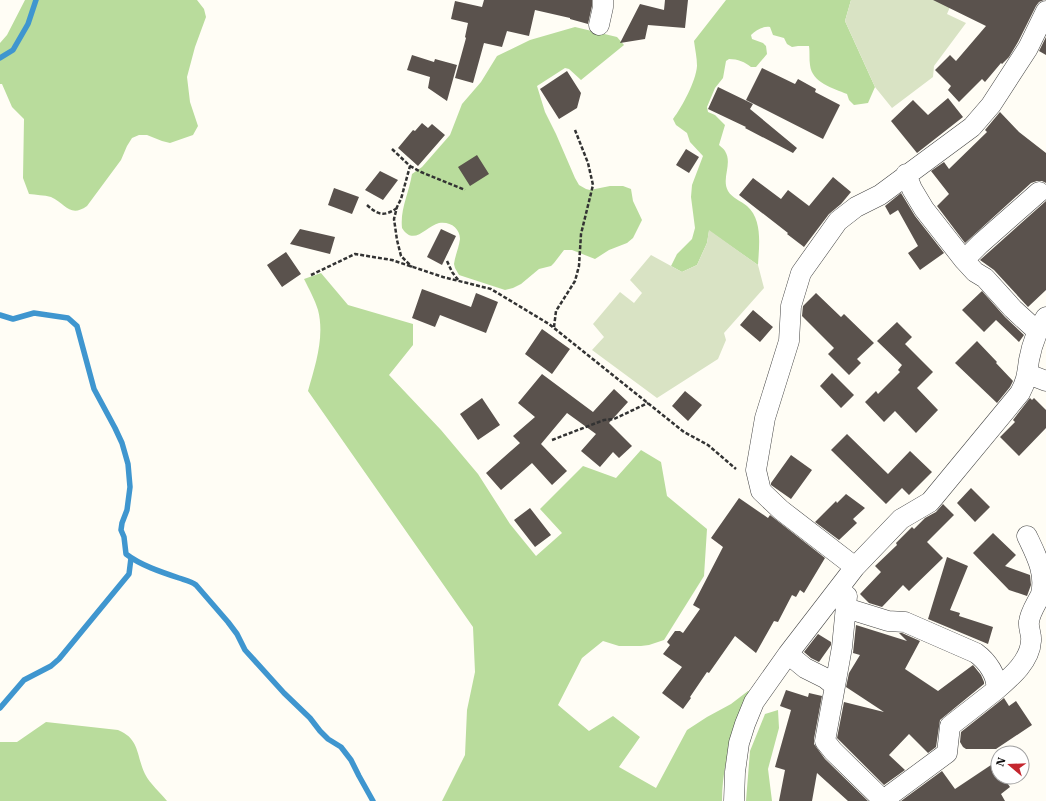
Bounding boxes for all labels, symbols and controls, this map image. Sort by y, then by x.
north arrow [990,745,1030,785]
text: N [993,755,1009,768]

